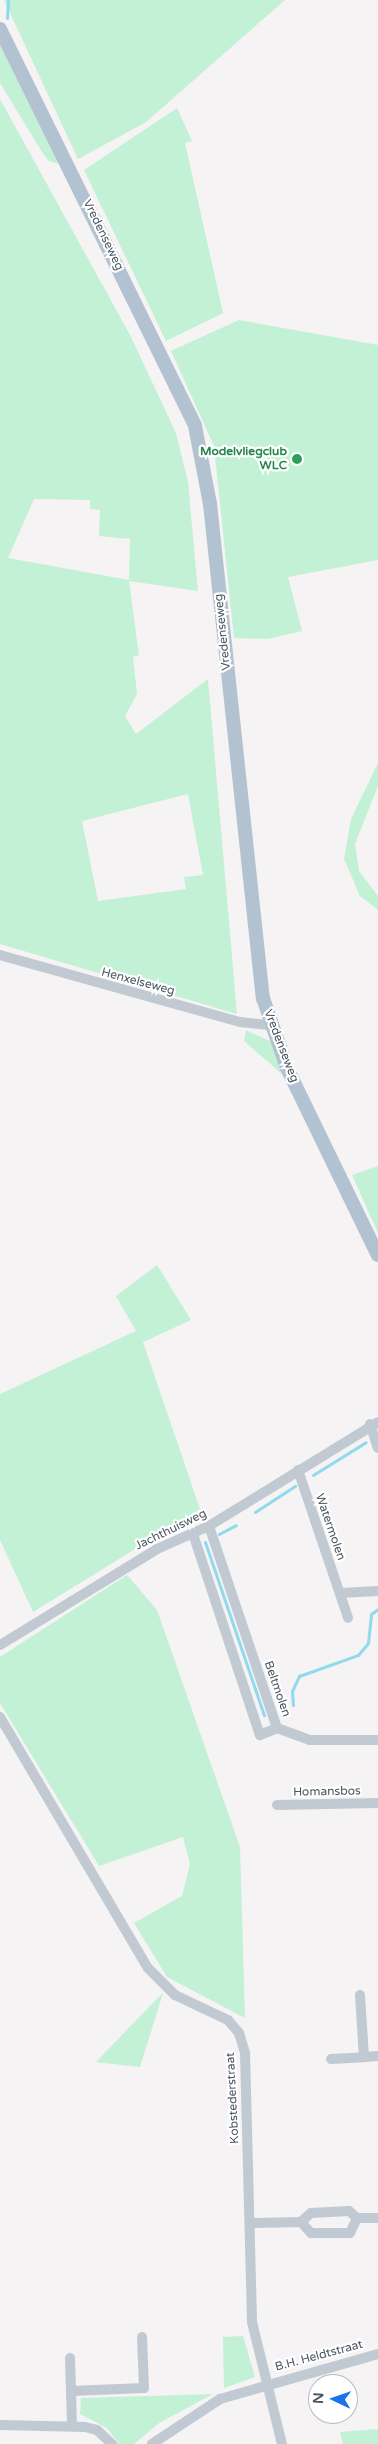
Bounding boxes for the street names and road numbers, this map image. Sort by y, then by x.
street label: Vredenseweg [80,197,126,273]
street label: Vredenseweg [212,593,234,671]
street label: Henxelseweg [100,965,176,999]
street label: Vredenseweg [260,1007,302,1085]
street label: Watermolen [312,1492,348,1562]
street label: Jachthuisweg [133,1507,209,1553]
street label: Beltmolen [261,1659,293,1719]
street label: Homansbos [293,1784,361,1800]
street label: Kobstederstraat [223,2052,243,2144]
street label: B.H. Heldtstraat [274,2337,364,2375]

